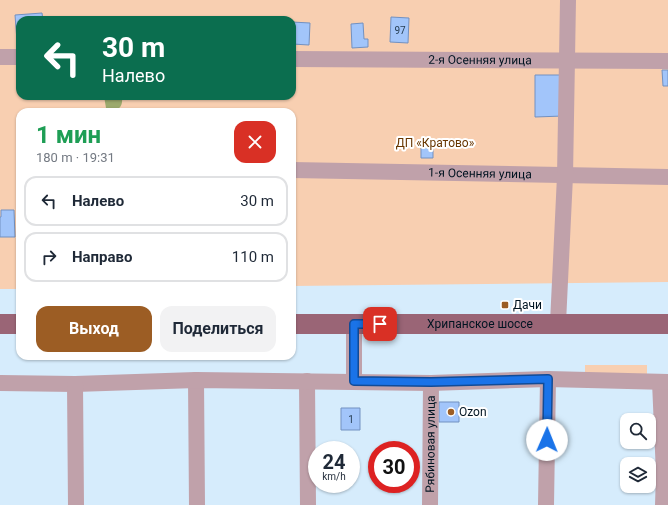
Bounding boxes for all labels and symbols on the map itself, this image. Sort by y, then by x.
house number: 97 [394,25,406,36]
street label: 2-я Осенняя улица [428,53,532,67]
park label: ДП «Кратово» [396,136,475,150]
street label: 1-я Осенняя улица [428,166,532,181]
place label: Дачи [513,298,542,312]
marker: Дачи [500,300,510,310]
pin [363,307,397,341]
street label: Хрипанское шоссе [427,317,533,331]
street label: Рябиновая улица [423,395,438,493]
place label: Ozon [459,405,487,419]
marker: Ozon [446,407,456,417]
house number: 1 [348,414,354,425]
position arrow [526,419,568,461]
speed limit sign: 30 [368,441,420,493]

